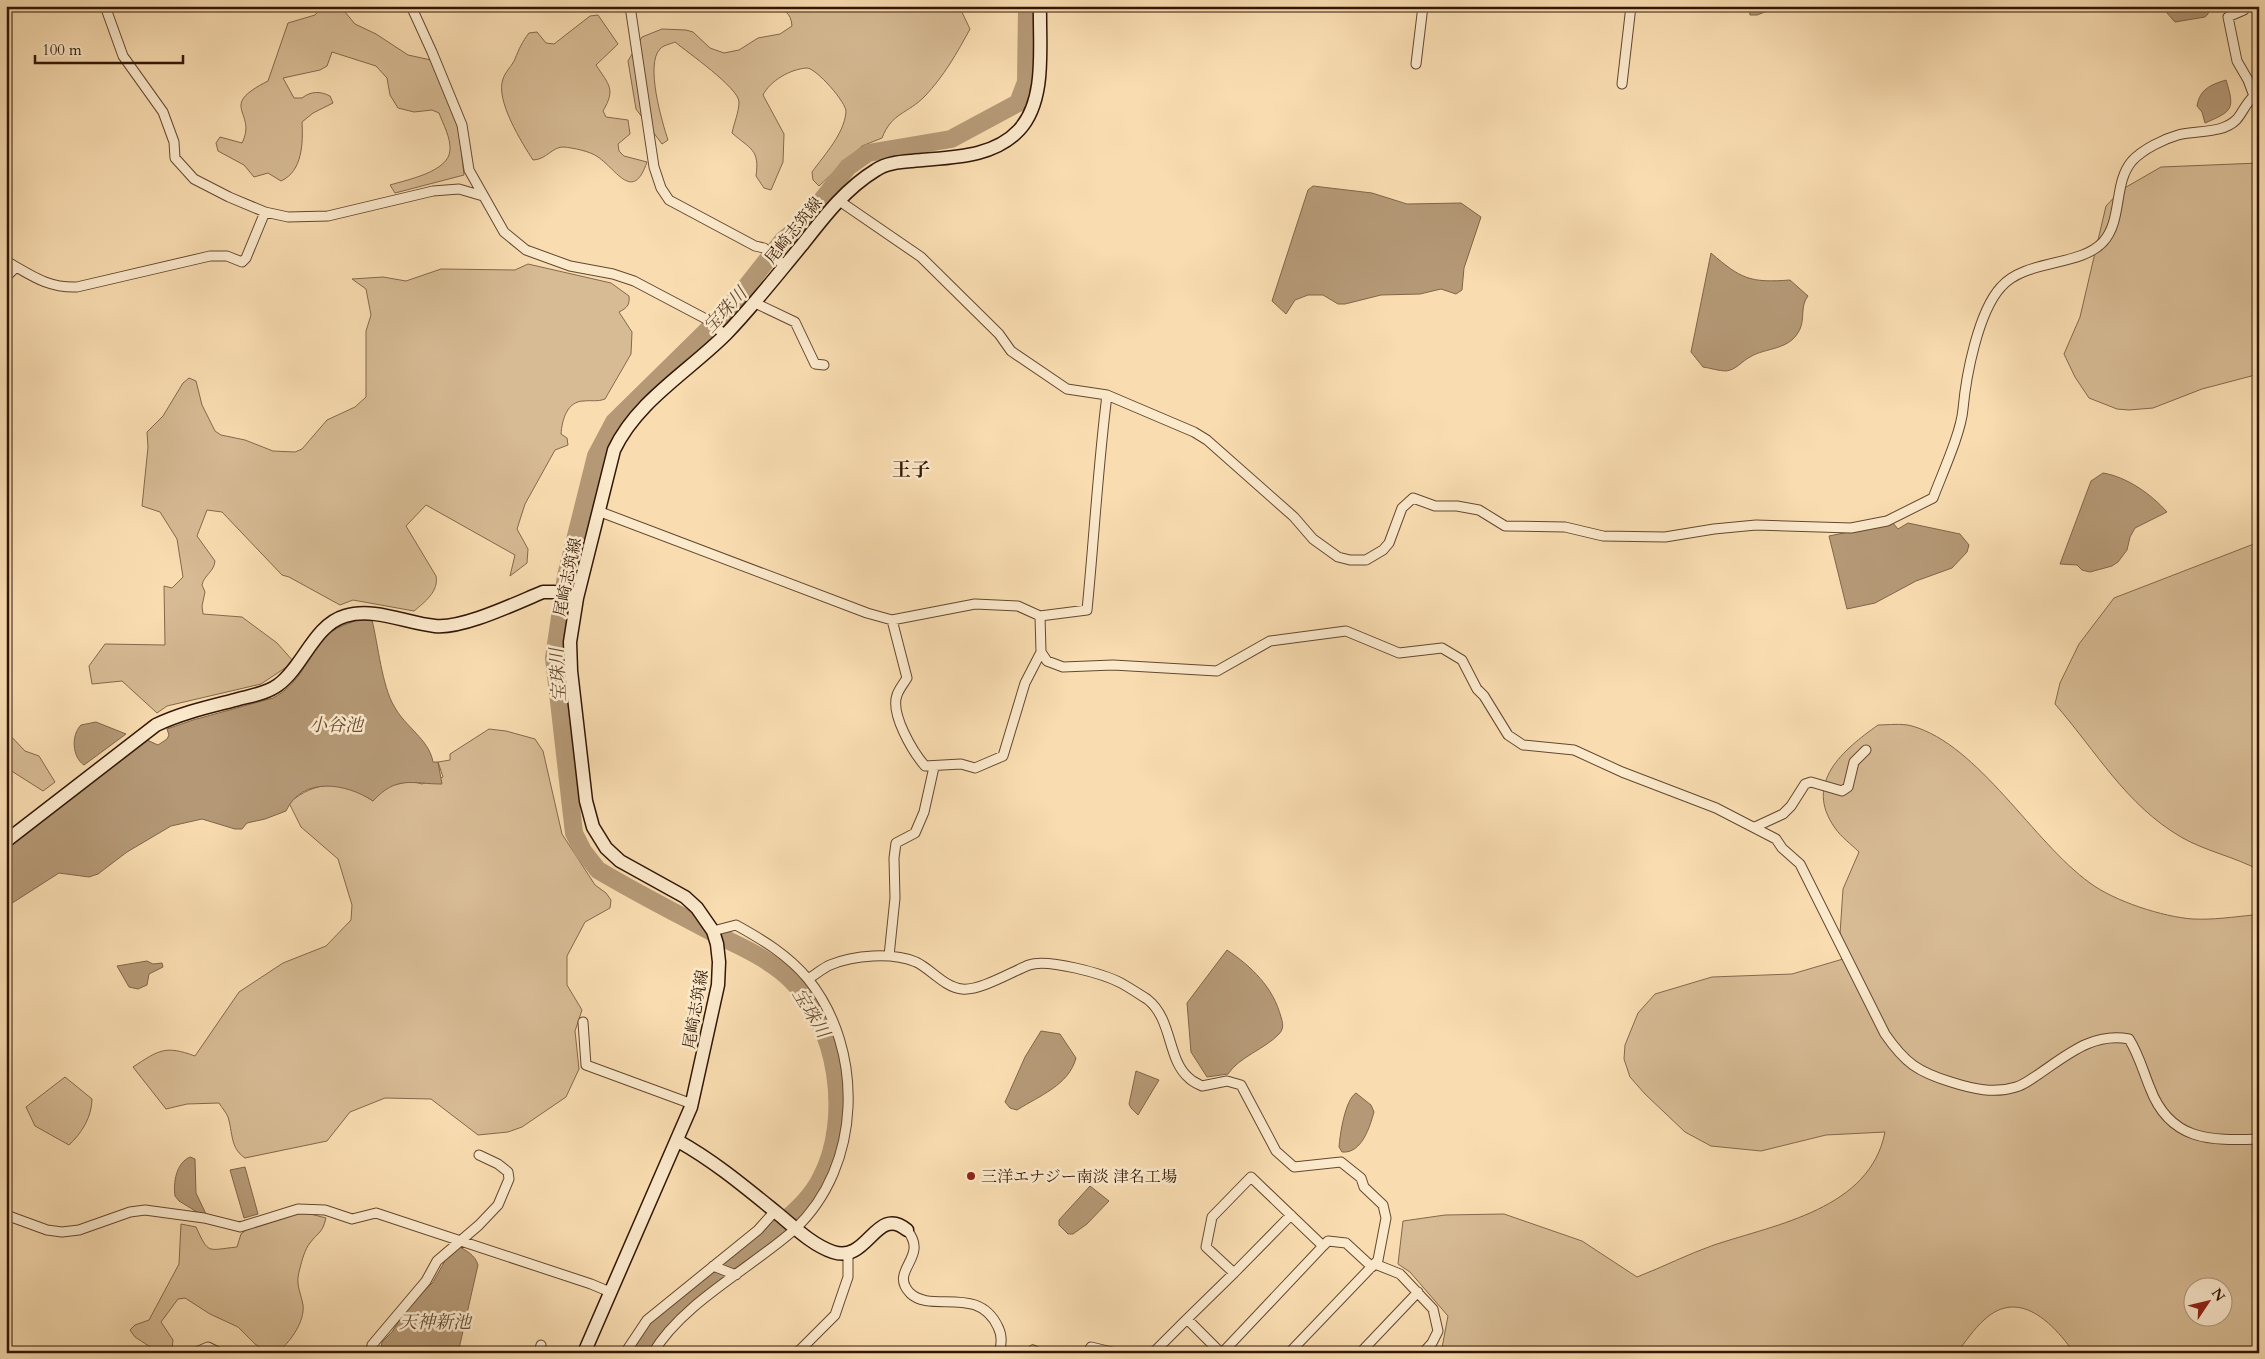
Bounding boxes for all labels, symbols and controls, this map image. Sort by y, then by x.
scale bar [35,32,182,64]
text: 100 m [42,40,82,60]
street label: 尾崎志筑線 [760,193,828,269]
water label: 宝珠川 [698,281,754,339]
district label: 王子 [892,457,930,483]
street label: 尾崎志筑線 [549,536,587,619]
water label: 宝珠川 [544,645,572,703]
water label: 小谷池 [309,713,365,738]
street label: 尾崎志筑線 [678,968,714,1050]
water label: 宝珠川 [786,984,836,1045]
place label: 三洋エナジー南淡 津名工場 [981,1166,1177,1188]
marker: 三洋エナジー南淡 津名工場 [965,1170,977,1182]
north arrow [2182,1276,2232,1326]
text: N [2207,1284,2230,1305]
water label: 天神新池 [399,1310,473,1335]

